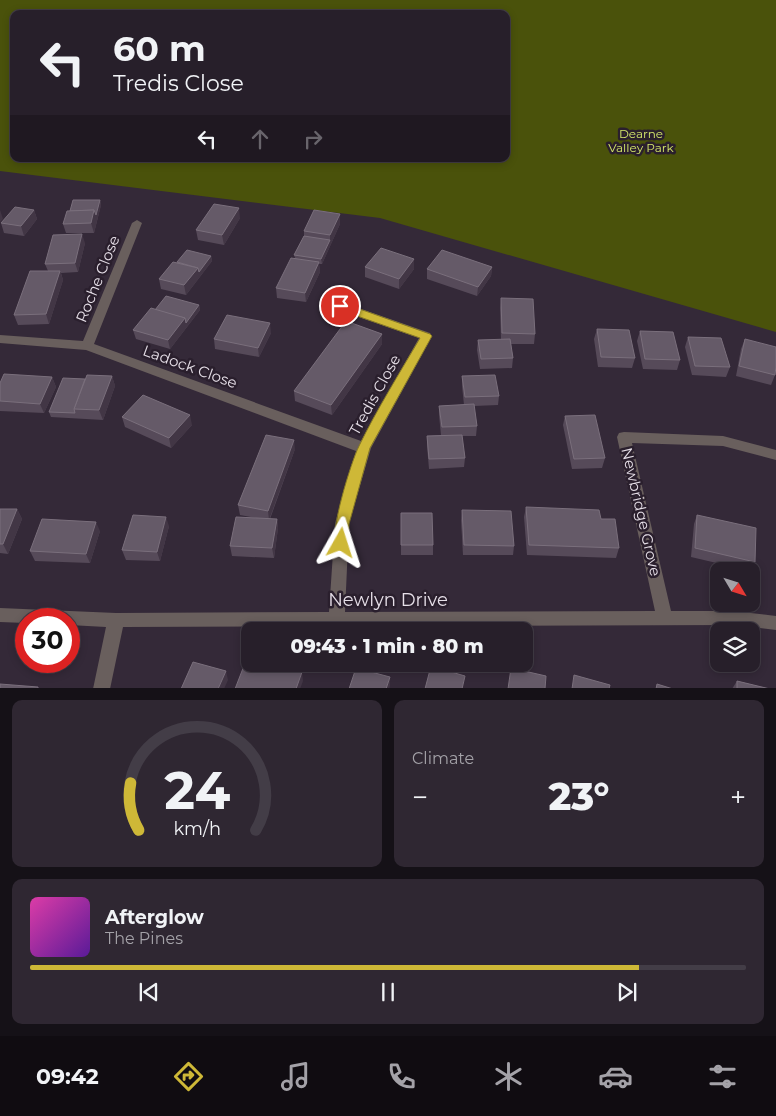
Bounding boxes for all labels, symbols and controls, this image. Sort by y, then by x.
text: 60 m [113,27,206,70]
icon: left [30,30,95,95]
text: Tredis Close [113,70,244,97]
icon: left [193,125,221,153]
icon: ahead [246,125,274,153]
icon: right [299,125,327,153]
park label: Dearne Valley Park [608,126,675,155]
street label: Roche Close [71,233,124,325]
pin [319,285,361,327]
icon: arrive [326,292,354,320]
street label: Ladock Close [140,341,240,392]
street label: Tredis Close [345,351,404,438]
street label: Newbridge Grove [617,446,666,578]
position arrow [314,516,366,568]
north arrow [710,562,760,612]
map controls [710,562,760,672]
street label: Newlyn Drive [328,589,448,611]
speed limit sign: 30 [15,608,80,673]
button: layers [710,622,760,672]
text: 09:43 · 1 min · 80 m [290,635,484,658]
text: Climate [412,749,474,768]
text: 24 [164,759,230,822]
text: 23° [549,773,609,820]
text: − [412,780,428,814]
text: + [730,780,746,814]
text: km/h [173,818,221,839]
text: Afterglow [105,906,204,929]
text: The Pines [105,929,183,948]
icon: previous [135,978,163,1006]
icon: pause [374,978,402,1006]
icon: next [613,978,641,1006]
icon: directions [171,1059,206,1094]
icon: music [278,1059,313,1094]
icon: phone [384,1059,419,1094]
icon: climate [491,1059,526,1094]
icon: car [598,1059,633,1094]
icon: filters [705,1059,740,1094]
text: 09:42 [36,1063,99,1090]

